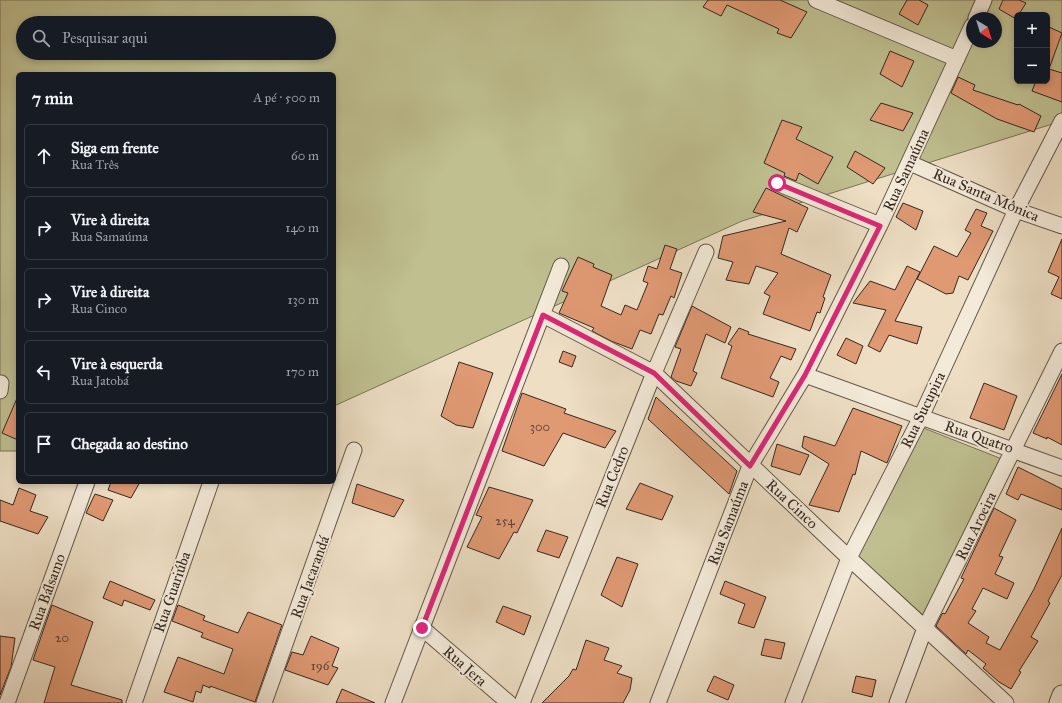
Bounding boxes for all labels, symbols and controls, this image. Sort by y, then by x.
north arrow [966,12,1002,48]
map controls [1014,12,1050,84]
button: + [1014,12,1050,48]
search box [16,16,336,60]
icon: search [30,27,52,49]
text: Pesquisar aqui [62,29,148,47]
button: − [1014,48,1050,84]
text: 7 min [32,88,73,109]
text: A pé · 500 m [253,90,320,106]
street label: Rua Samaúma [879,125,933,214]
text: Siga em frente [71,139,159,157]
icon: ahead [33,145,55,167]
text: 60 m [291,148,319,164]
text: Rua Três [71,157,119,173]
street label: Rua Santa Mônica [930,165,1042,226]
route start [768,174,786,192]
text: Vire à direita [71,211,149,229]
icon: right [33,217,55,239]
text: 140 m [285,220,319,236]
text: Rua Samaúma [71,229,148,245]
text: Vire à direita [71,283,149,301]
icon: right [33,289,55,311]
text: 130 m [287,292,319,308]
text: Rua Cinco [71,301,127,317]
text: Vire à esquerda [71,355,163,373]
icon: left [33,361,55,383]
text: 170 m [286,364,319,380]
street label: Rua Sucupira [897,368,949,451]
text: Rua Jatobá [71,373,129,389]
street label: Rua Quatro [942,417,1016,457]
house number: 300 [530,419,550,435]
icon: arrive [33,433,55,455]
text: Chegada ao destino [71,435,188,453]
street label: Rua Cedro [591,443,633,511]
street label: Rua Cinco [762,475,822,533]
street label: Rua Samaúma [704,478,753,568]
street label: Rua Aroeira [952,488,1001,563]
house number: 254 [495,513,515,529]
street label: Rua Jacarandá [287,533,334,621]
street label: Rua Guariúba [150,548,194,635]
street label: Rua Bálsamo [25,551,69,633]
route end [413,619,431,637]
house number: 20 [55,630,69,646]
street label: Rua Jera [439,642,491,691]
house number: 196 [311,658,330,674]

